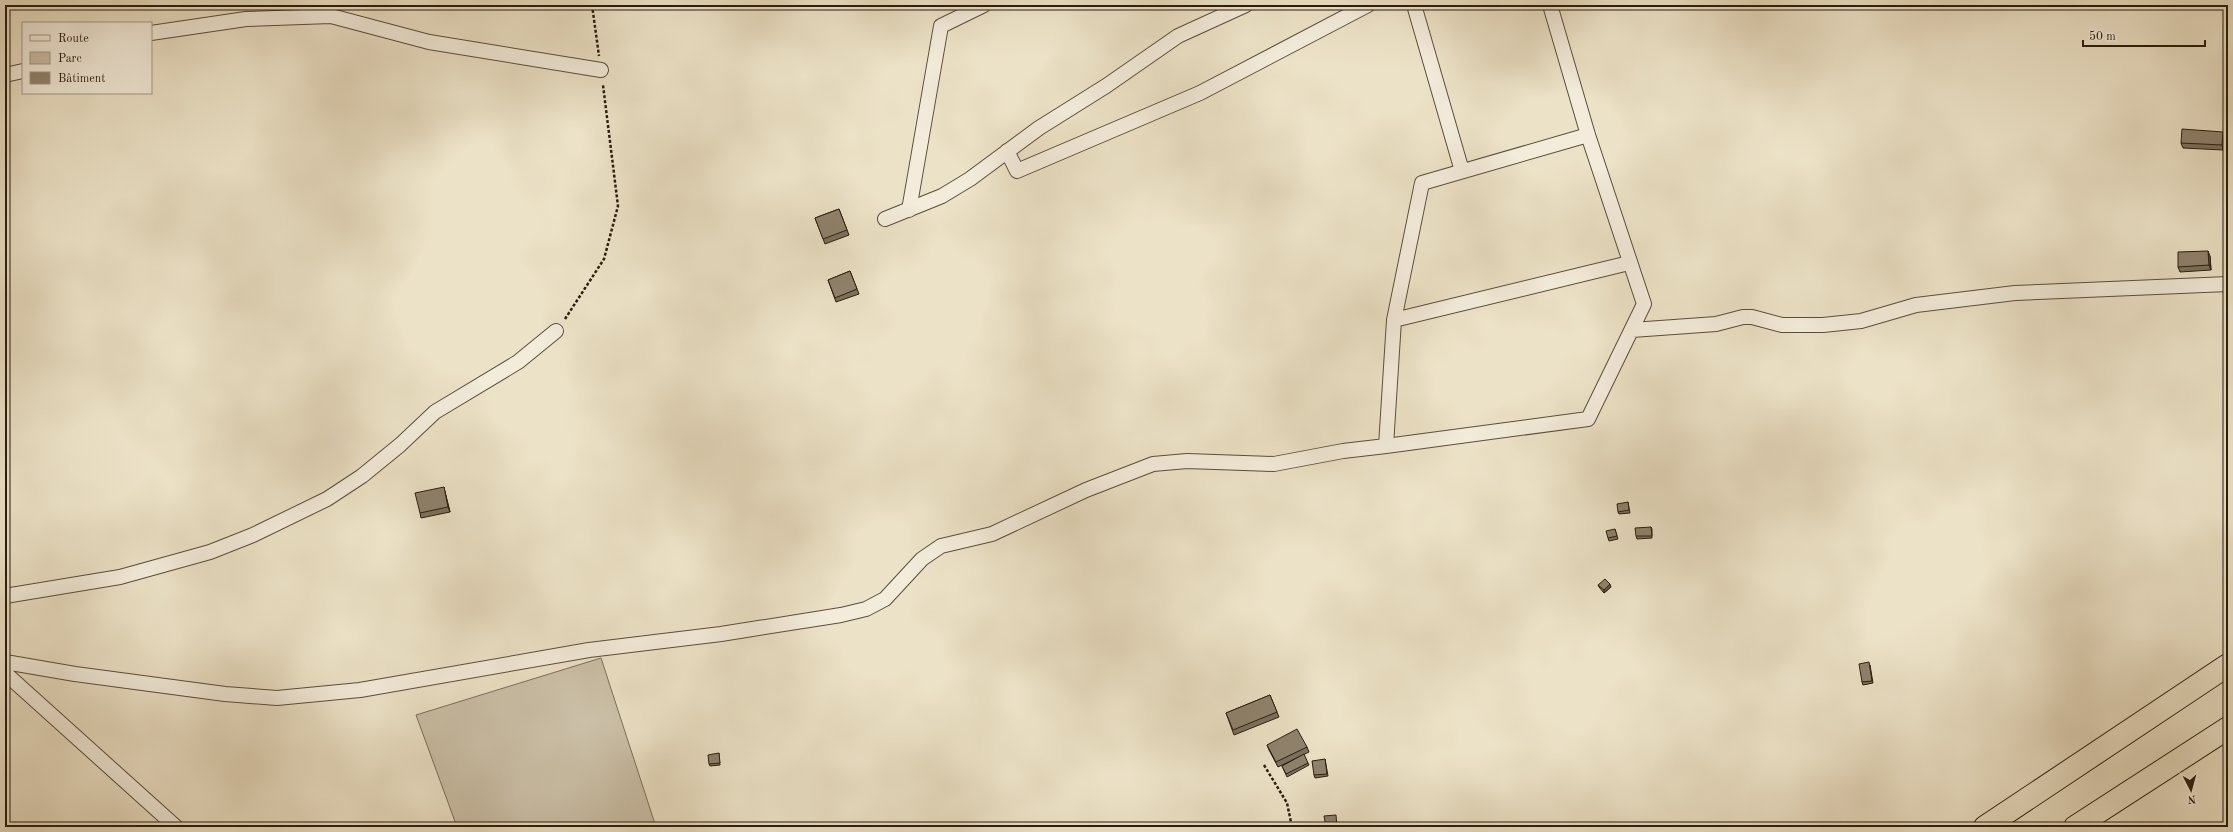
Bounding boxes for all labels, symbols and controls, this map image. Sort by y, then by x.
legend [22,22,152,94]
scale bar [2083,22,2205,48]
text: 50 m [2089,30,2116,43]
text: Route [58,33,89,45]
text: Parc [58,53,82,65]
text: Bâtiment [58,73,105,85]
north arrow [2171,770,2211,810]
text: N [2187,793,2197,804]

